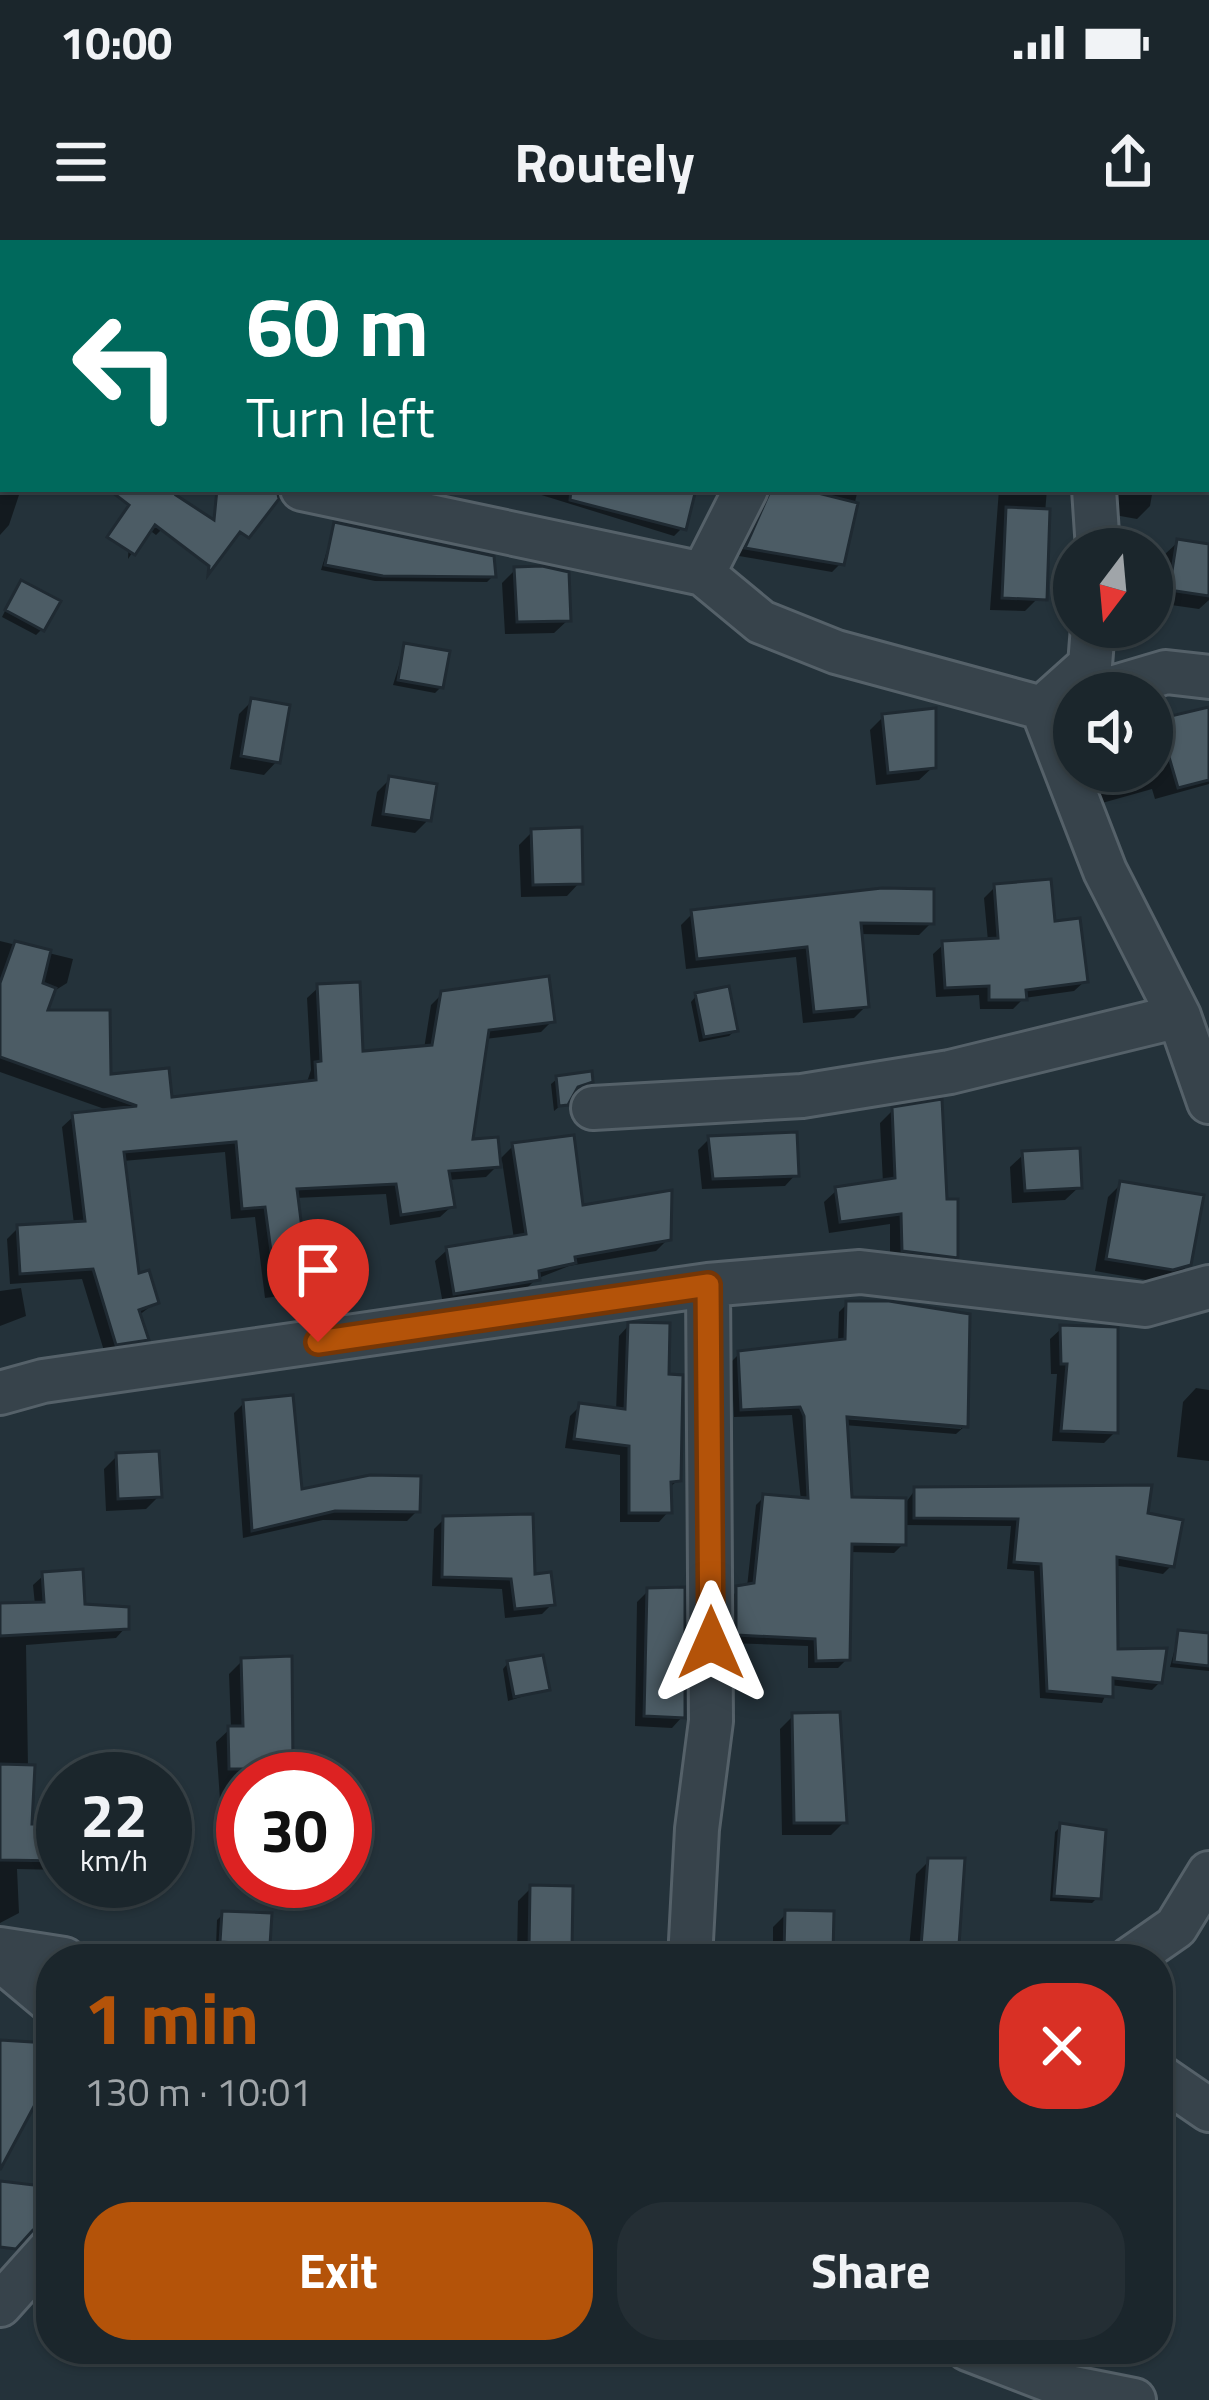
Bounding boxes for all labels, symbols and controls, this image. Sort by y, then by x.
text: 10:00 [60,8,172,76]
text: Routely [514,121,695,203]
icon: menu [48,129,114,195]
icon: share [1095,129,1161,195]
text: 60 m [246,261,429,389]
icon: left [48,288,204,444]
text: Turn left [246,376,435,458]
north arrow [1053,528,1173,648]
map controls [1053,528,1173,792]
button: sound [1053,672,1173,792]
pin [267,1219,369,1342]
icon: arrive [285,1237,351,1303]
position arrow [648,1580,774,1706]
speed limit sign: 30 [216,1752,372,1908]
text: 22 [80,1769,148,1860]
text: km/h [80,1837,148,1883]
text: 1 min [84,1962,259,2072]
button: close [999,1983,1125,2109]
text: 130 m · 10:01 [84,2062,312,2121]
button: Exit [84,2202,593,2340]
button: Share [617,2202,1125,2340]

